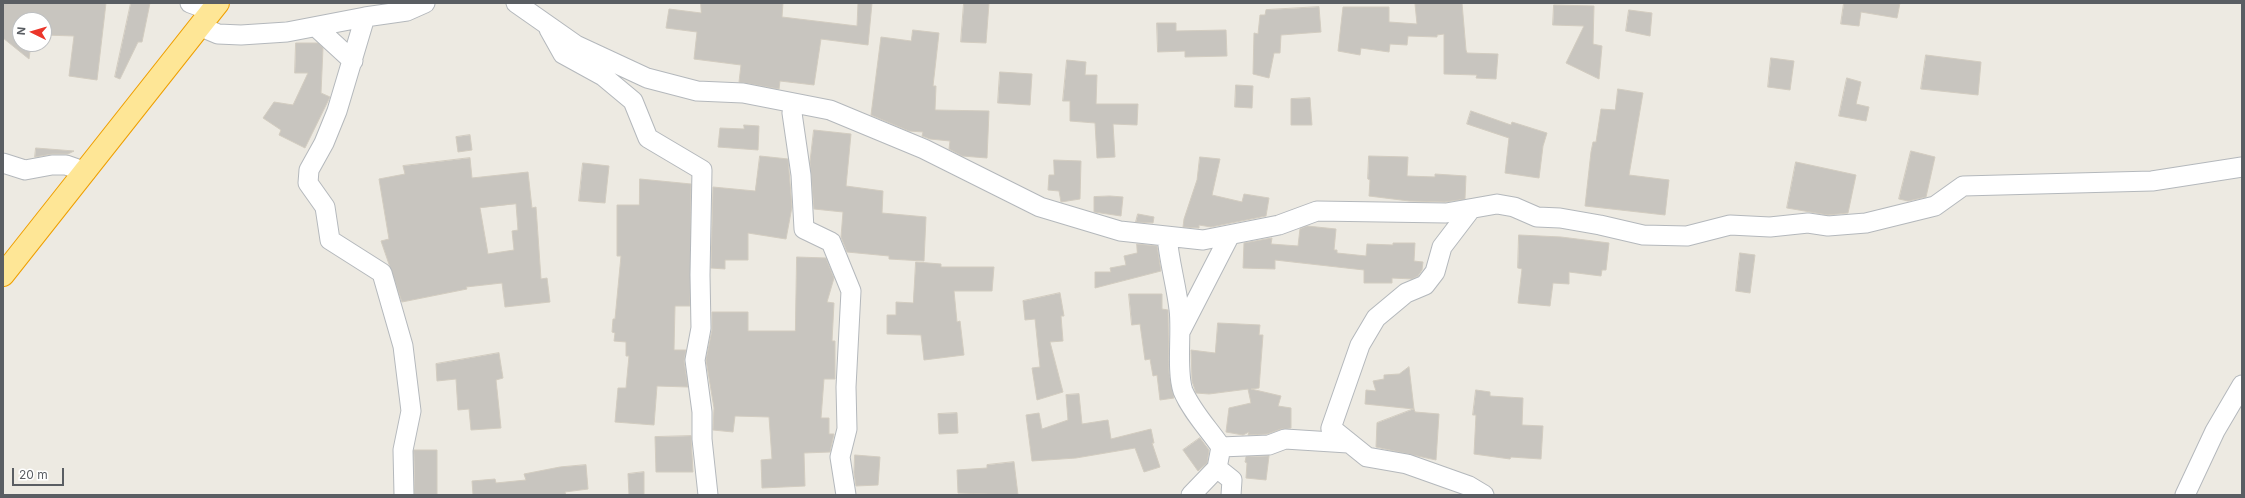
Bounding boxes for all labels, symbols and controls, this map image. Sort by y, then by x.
north arrow [12,12,52,52]
text: N [14,26,28,36]
scale bar [14,460,66,486]
text: 20 m [19,467,48,482]

